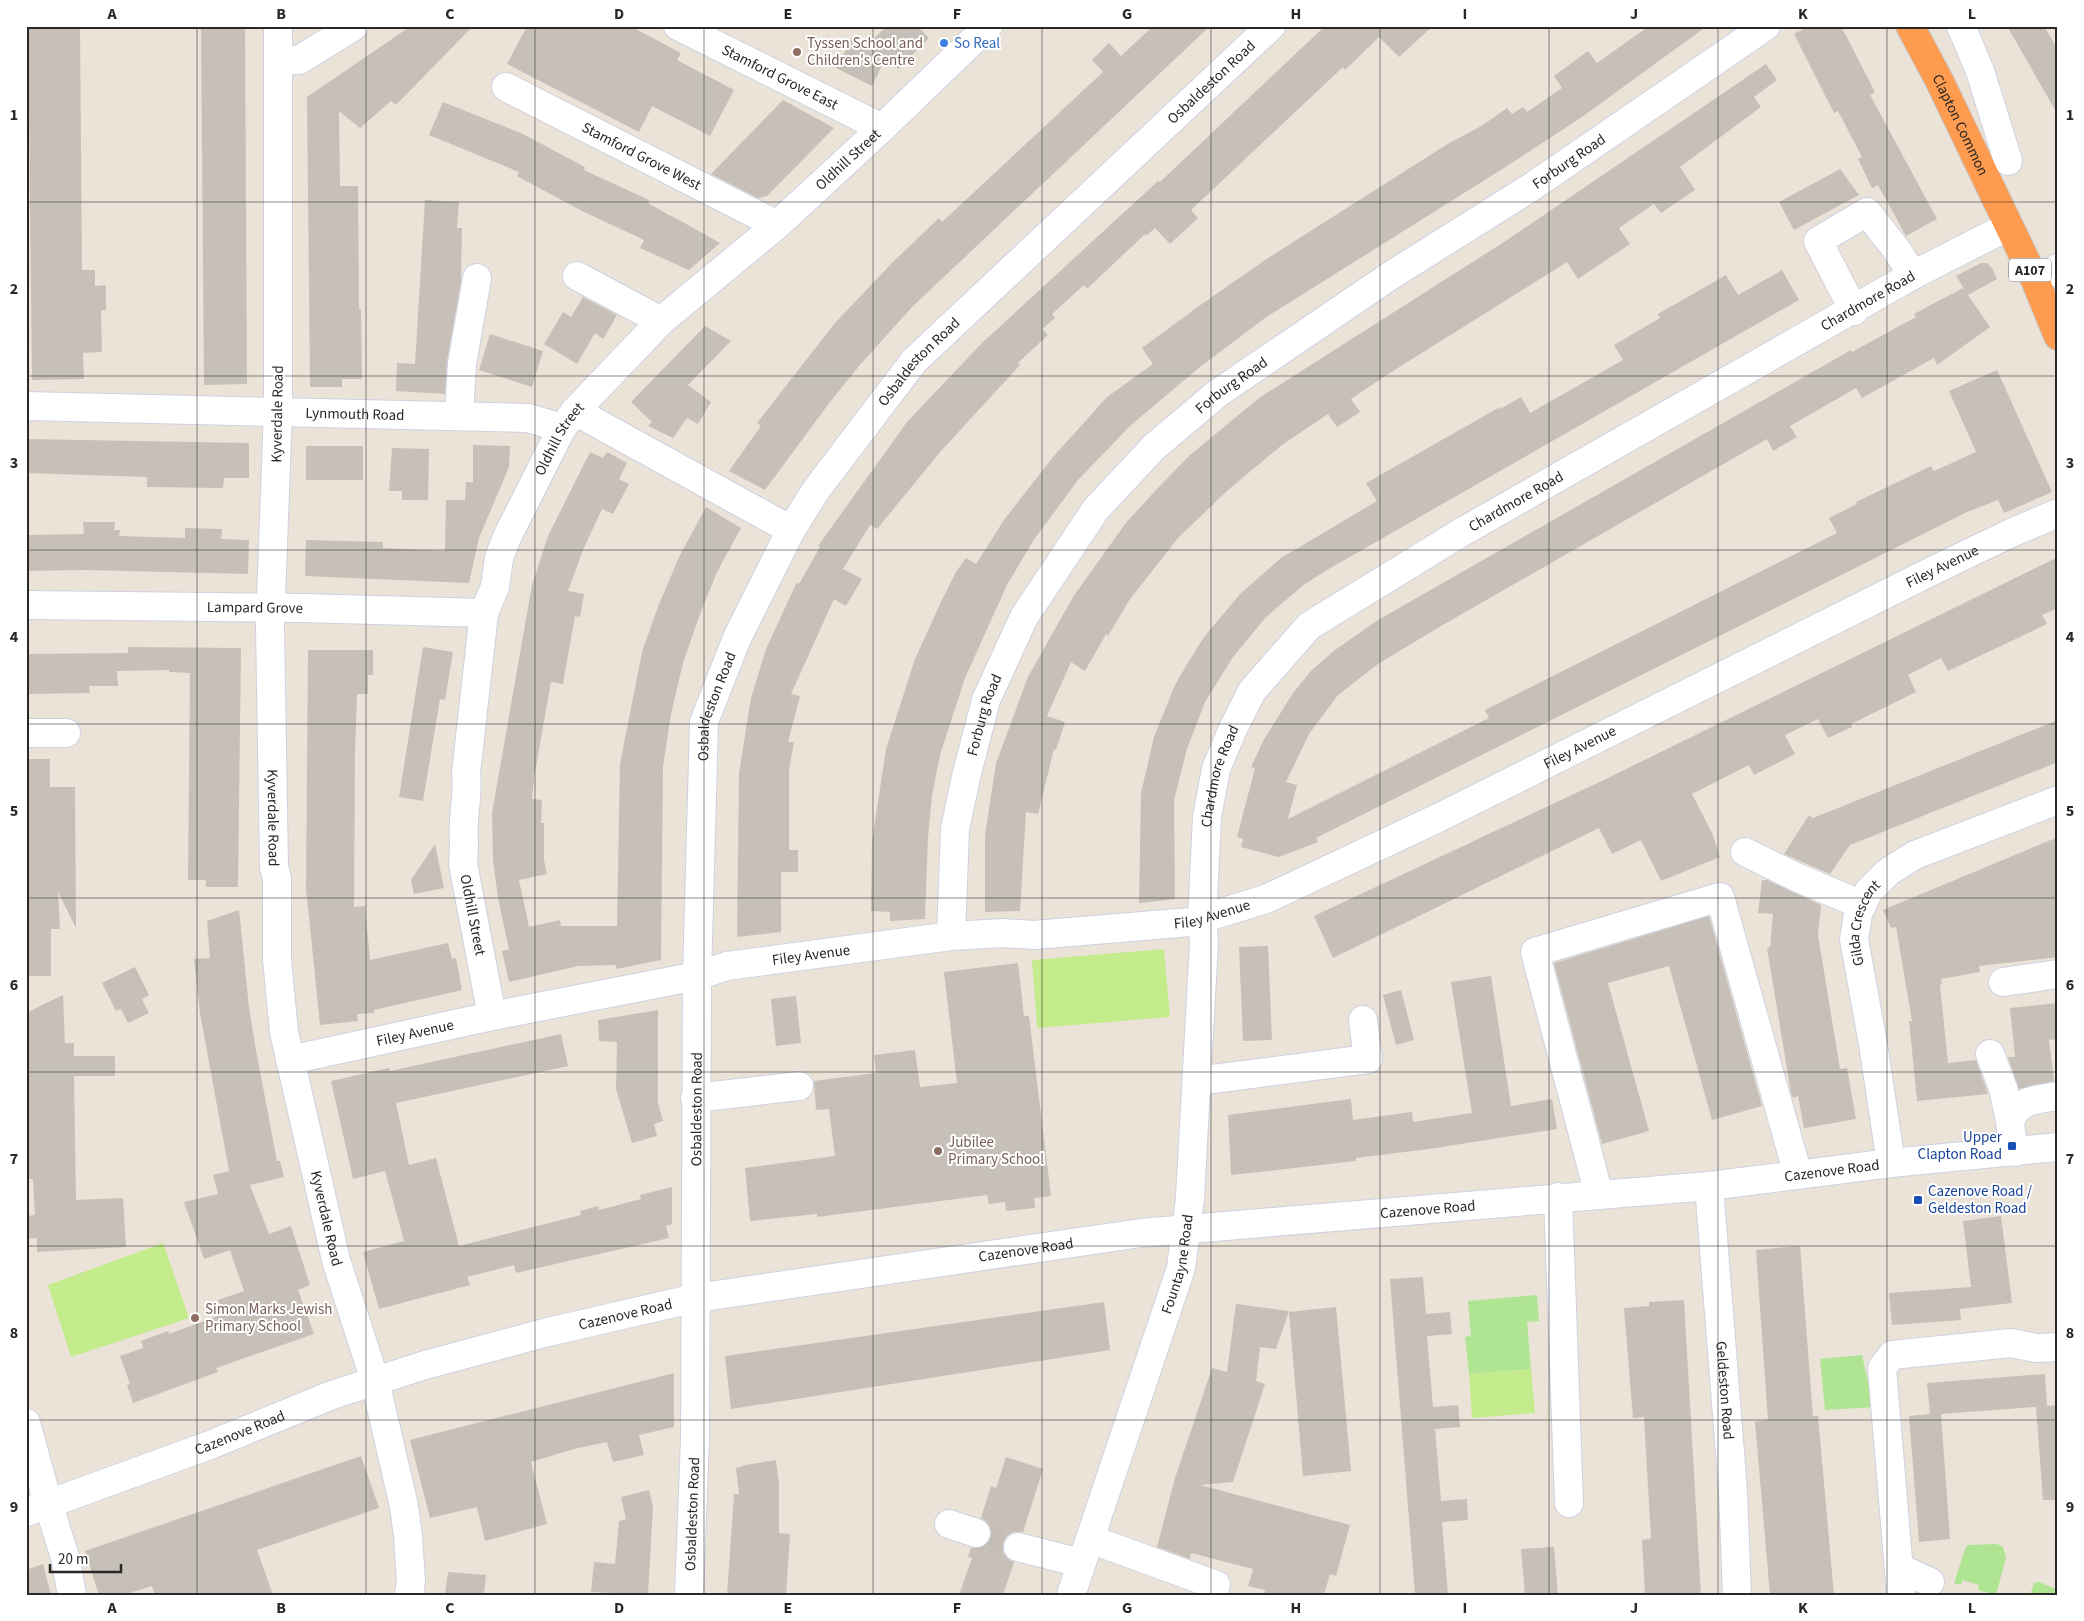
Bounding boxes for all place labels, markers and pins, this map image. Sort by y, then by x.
place label: Tyssen School and Children's Centre [807,33,923,71]
place label: So Real [954,33,1000,54]
marker: So Real [938,37,950,49]
marker: Tyssen School and Children's Centre [791,46,803,58]
place label: Upper Clapton Road [1918,1127,2003,1165]
place label: Jubilee Primary School [948,1132,1044,1170]
marker: Upper Clapton Road [2006,1140,2018,1152]
marker: Jubilee Primary School [932,1145,944,1157]
place label: Cazenove Road / Geldeston Road [1928,1181,2033,1219]
marker: Cazenove Road / Geldeston Road [1912,1194,1924,1206]
place label: Simon Marks Jewish Primary School [205,1299,332,1337]
marker: Simon Marks Jewish Primary School [189,1312,201,1324]

